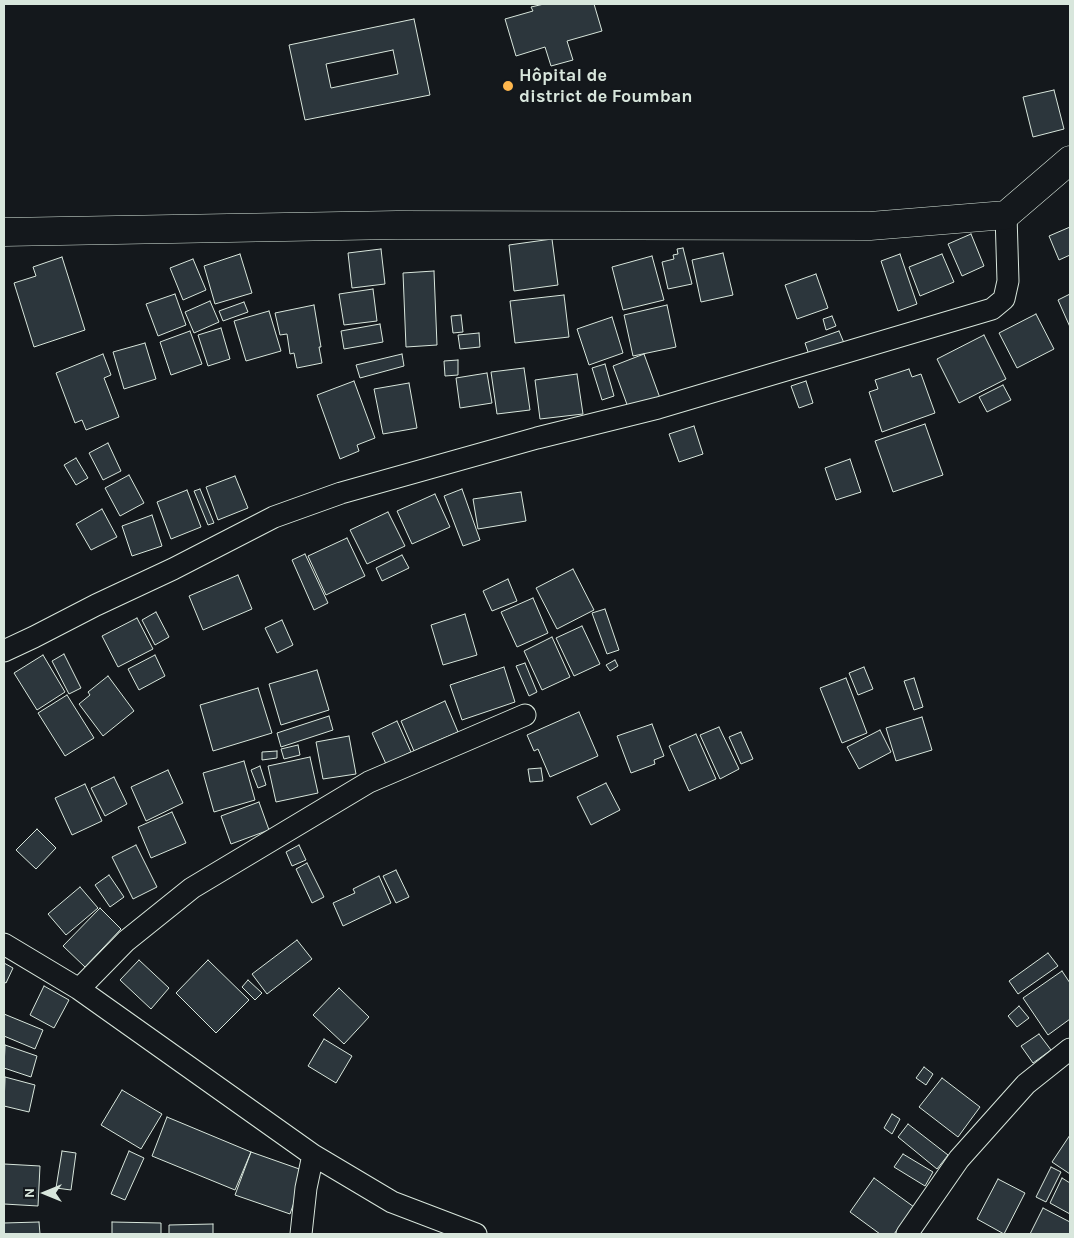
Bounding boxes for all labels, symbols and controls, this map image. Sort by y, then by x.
place label: Hôpital de district de Foumban [519,65,692,108]
marker: Hôpital de district de Foumban [501,79,515,93]
north arrow [20,1168,70,1218]
text: N [21,1188,38,1198]

